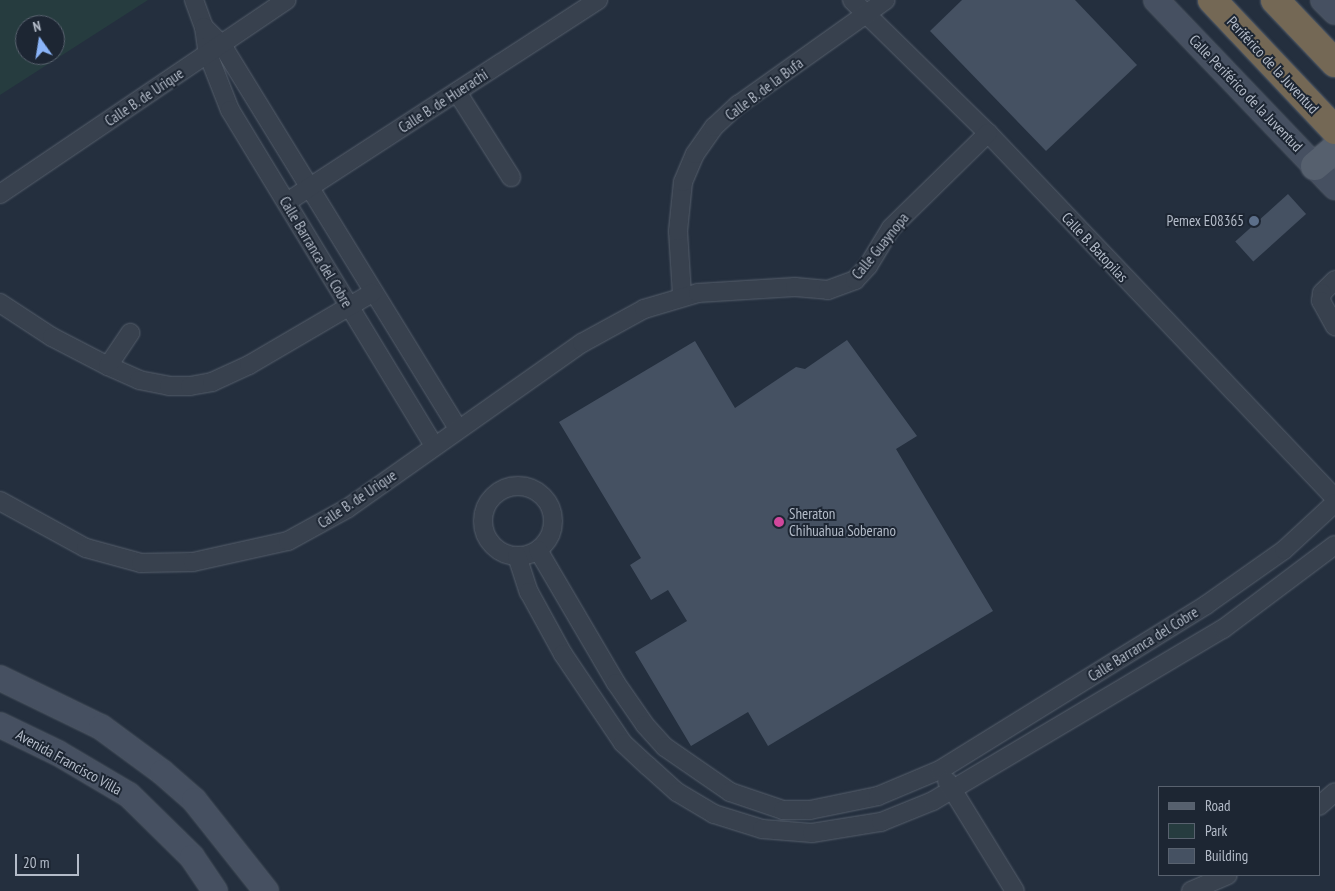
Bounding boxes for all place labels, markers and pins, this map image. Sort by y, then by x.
place label: Pemex E08365 [1166,212,1244,230]
marker: Pemex E08365 [1248,215,1260,227]
place label: Sheraton Chihuahua Soberano [789,504,896,539]
marker: Sheraton Chihuahua Soberano [773,516,785,528]

